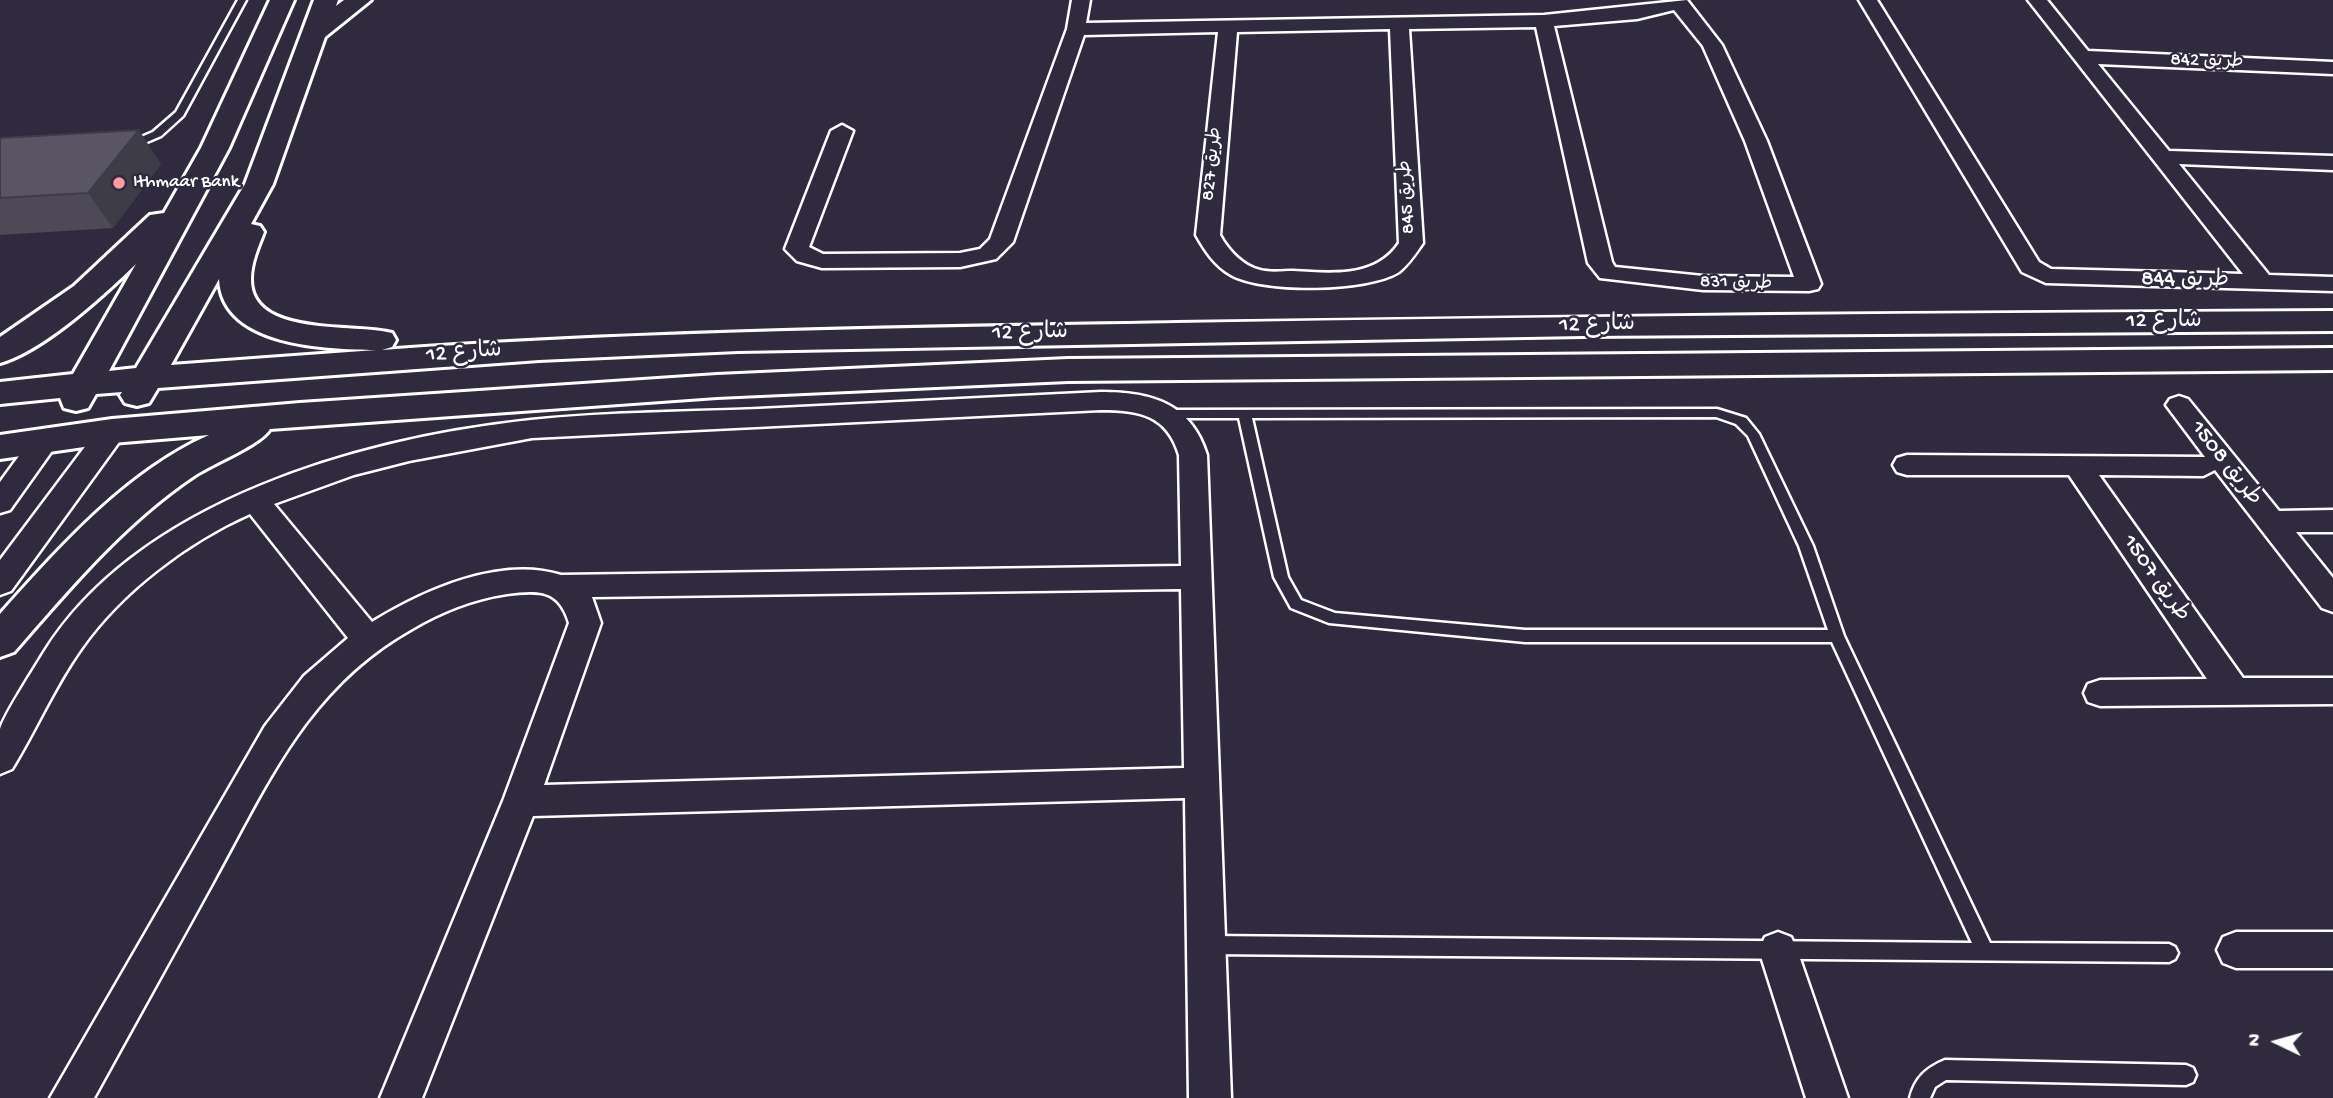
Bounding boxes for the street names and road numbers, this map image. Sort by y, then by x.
street label: طريق 842 [2170,49,2244,75]
street label: طريق 827 [1198,126,1228,202]
street label: طريق 845 [1395,160,1421,234]
street label: طريق 844 [2141,266,2229,296]
street label: طريق 831 [1699,271,1773,297]
street label: شارع 12 [2126,308,2202,336]
street label: شارع 12 [1559,312,1635,340]
street label: شارع 12 [992,320,1068,348]
street label: شارع 12 [425,338,503,370]
street label: طريق 1508 [2183,416,2267,512]
street label: طريق 1507 [2115,530,2195,628]

